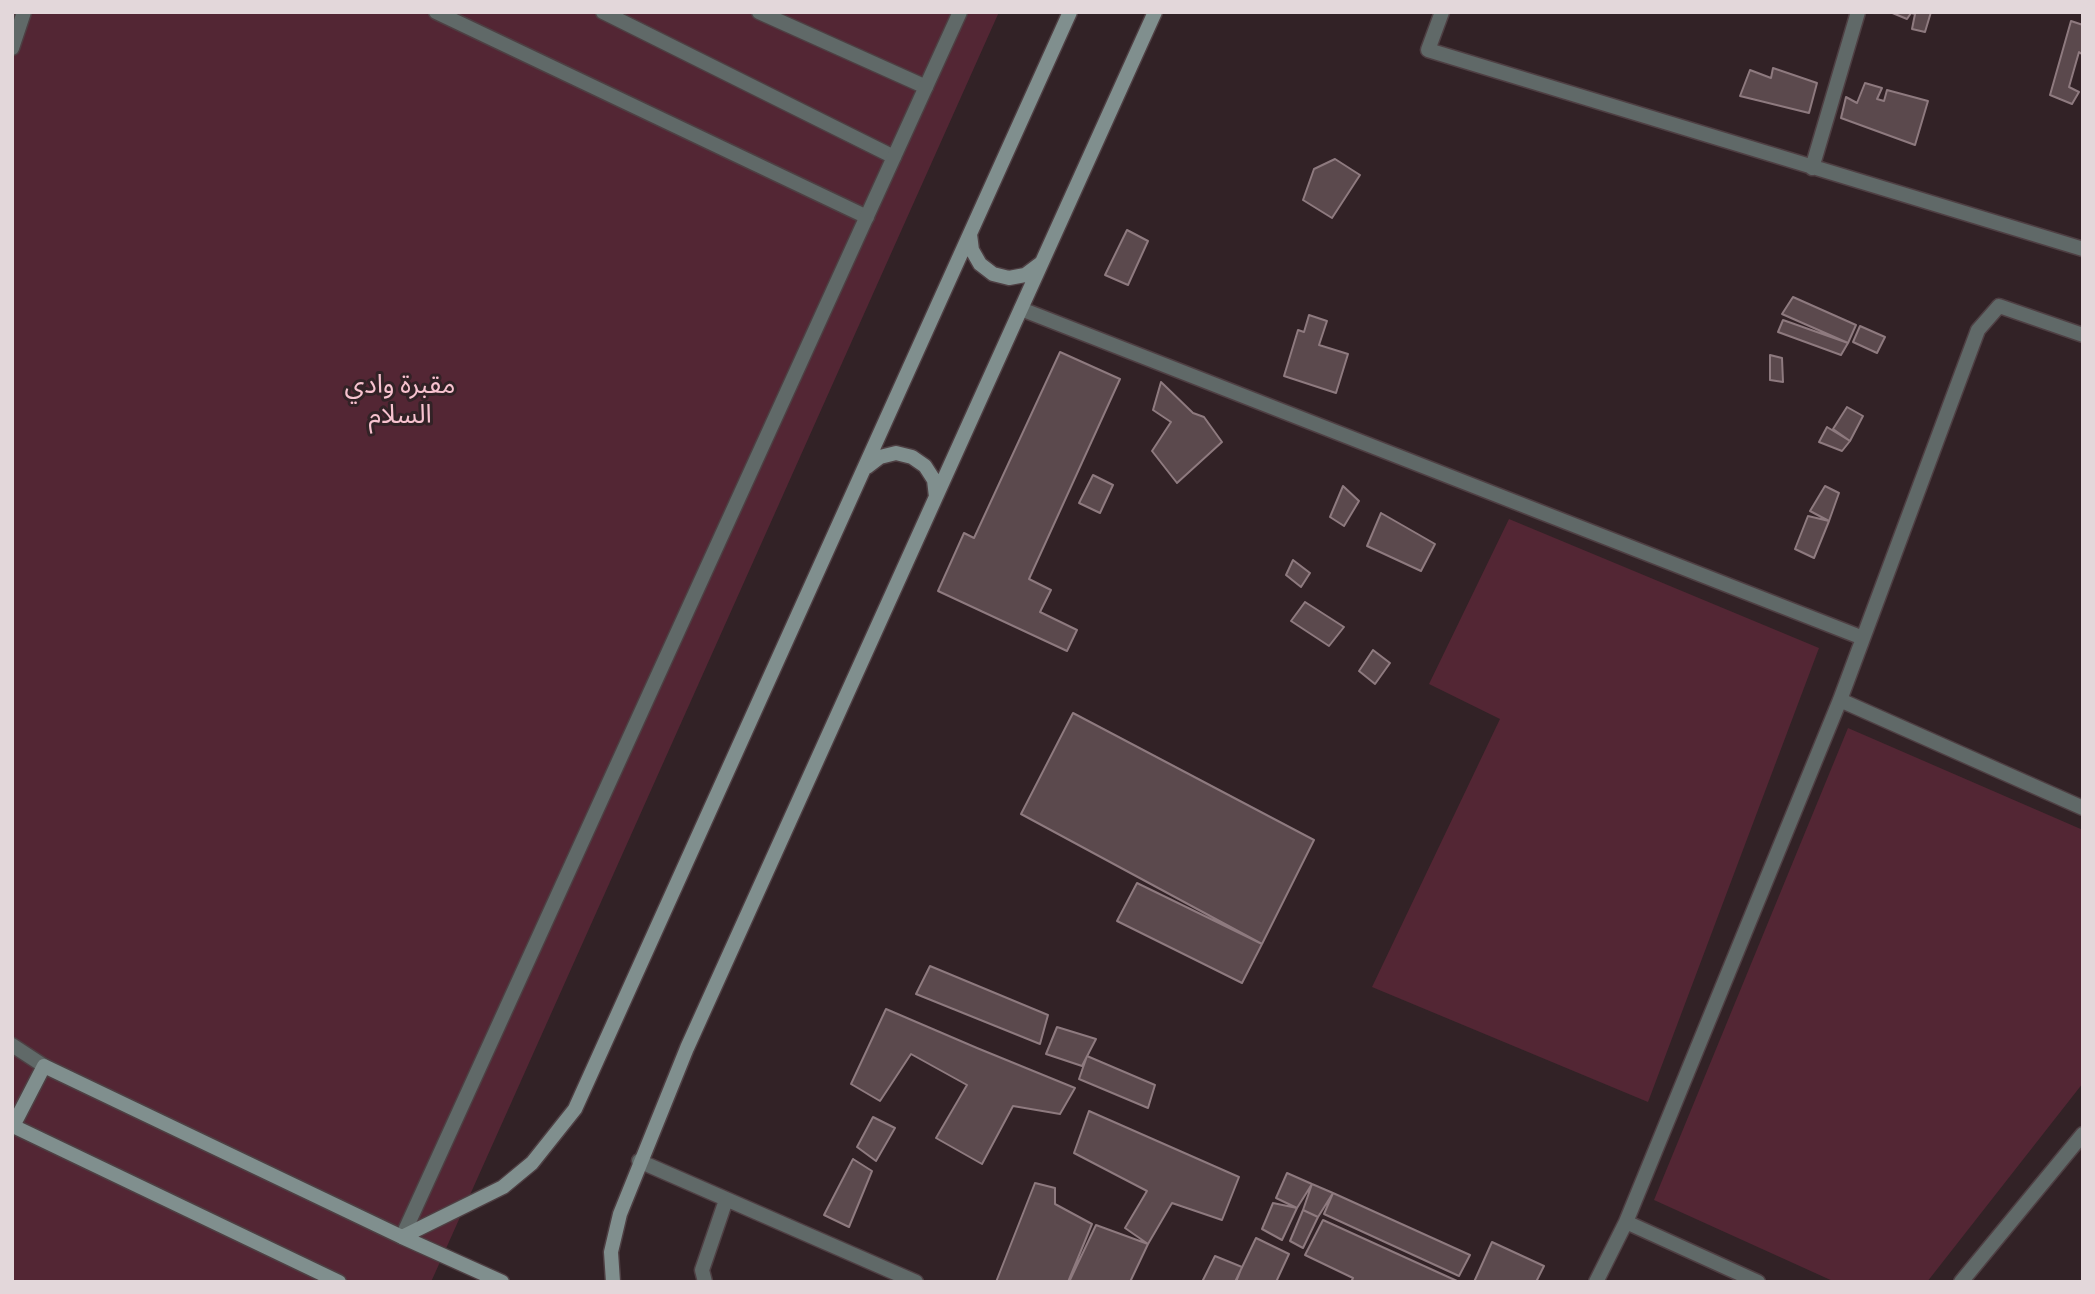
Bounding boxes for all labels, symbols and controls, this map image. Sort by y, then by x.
park label: مقبرة وادي السلام [344,369,456,430]

